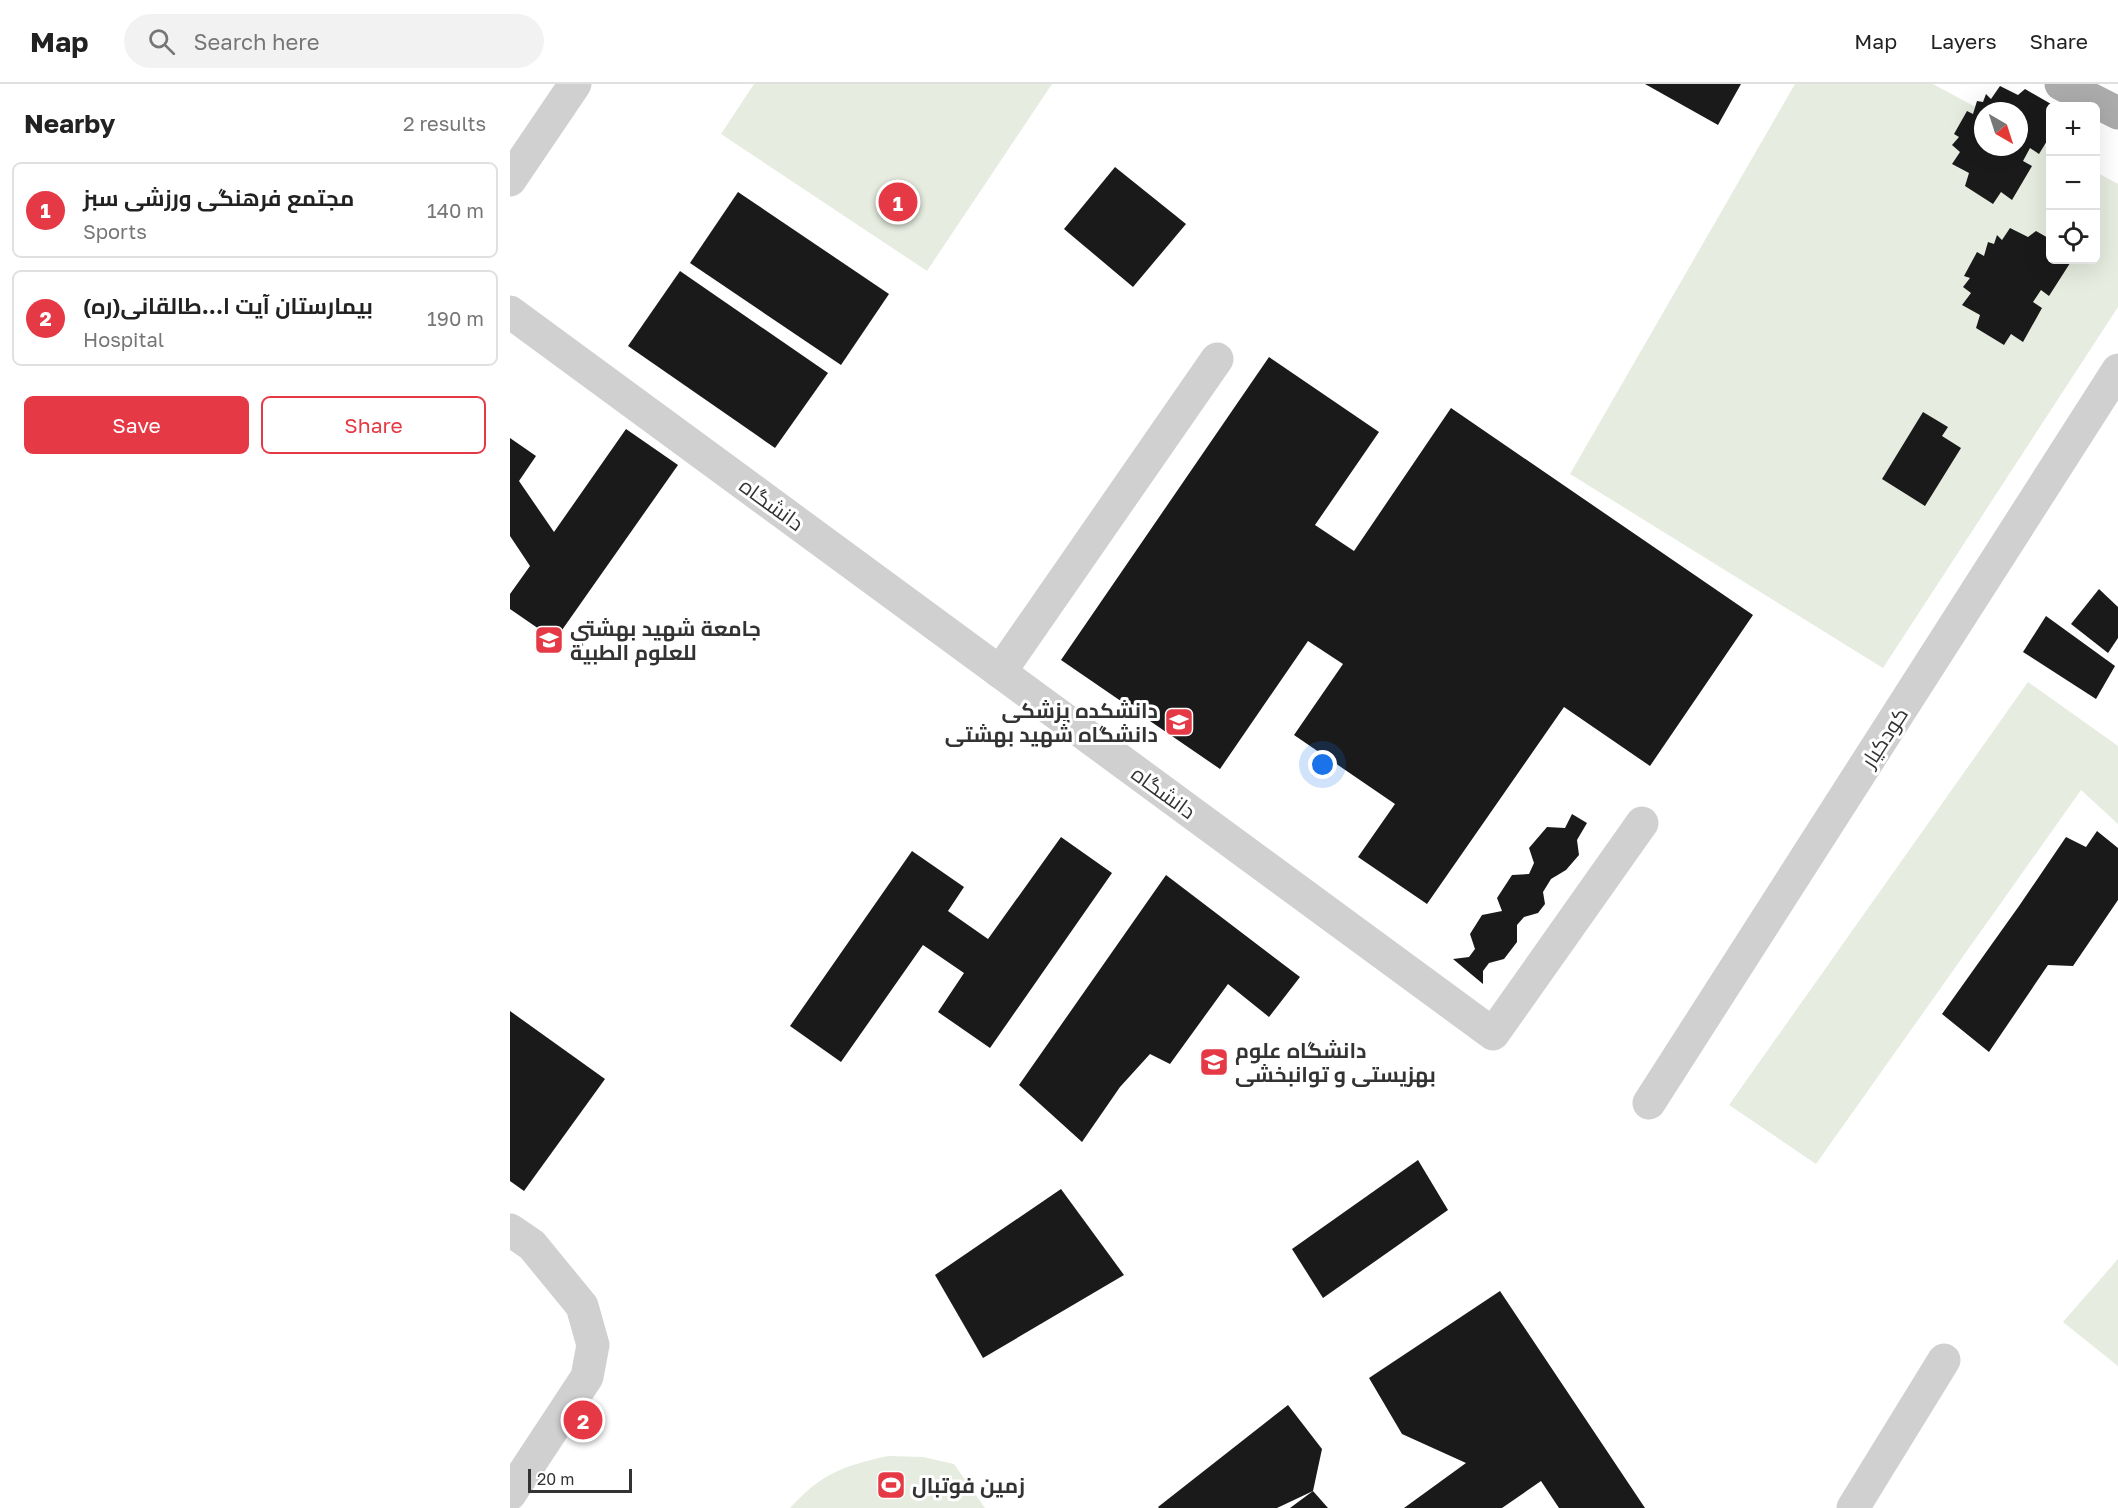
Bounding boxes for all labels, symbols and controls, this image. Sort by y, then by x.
search box [124,14,544,68]
text: Map [30,25,88,58]
icon: search [145,25,178,58]
text: Search here [193,28,319,55]
text: Map [1854,28,1897,54]
text: Layers [1930,28,1997,54]
text: Share [2030,28,2088,54]
north arrow [1974,102,2028,156]
map controls [2046,102,2100,264]
button: + [2046,102,2100,156]
text: Nearby [24,108,115,139]
text: 2 results [403,111,486,135]
button: − [2046,156,2100,210]
pin: 1 [878,180,918,224]
text: مجتمع فرهنگی ورزشی سبز [83,184,354,211]
text: 1 [40,198,51,222]
text: 140 m [427,198,484,222]
button: locate [2046,210,2100,264]
text: Sports [83,219,147,243]
text: بیمارستان آیت ا...طالقانی(ره) [83,292,373,319]
text: 2 [39,306,52,330]
text: 190 m [427,306,484,330]
text: Hospital [83,327,164,351]
button: Save [24,396,249,454]
button: Share [261,396,486,454]
street label: دانشگاه [735,472,809,536]
place label: جامعة شهيد بهشتي للعلوم الطبية [570,615,761,667]
school or university icon: جامعة شهيد بهشتي للعلوم الطبية [533,624,565,656]
place label: دانشکده پزشکی دانشگاه شهید بهشتی [945,697,1158,748]
street label: کودکیار [1854,702,1913,773]
school or university icon: دانشکده پزشکی دانشگاه شهید بهشتی [1163,706,1195,738]
your location [1308,750,1337,779]
street label: دانشگاه [1127,760,1201,824]
place label: دانشگاه علوم بهزیستی و توانبخشی [1235,1037,1436,1088]
school or university icon: دانشگاه علوم بهزیستی و توانبخشی [1198,1046,1230,1078]
pin: 2 [564,1398,602,1442]
scale bar [528,1466,632,1494]
text: 20 m [537,1469,574,1489]
sports icon: زمین فوتبال [875,1469,907,1501]
place label: زمین فوتبال [912,1472,1025,1499]

